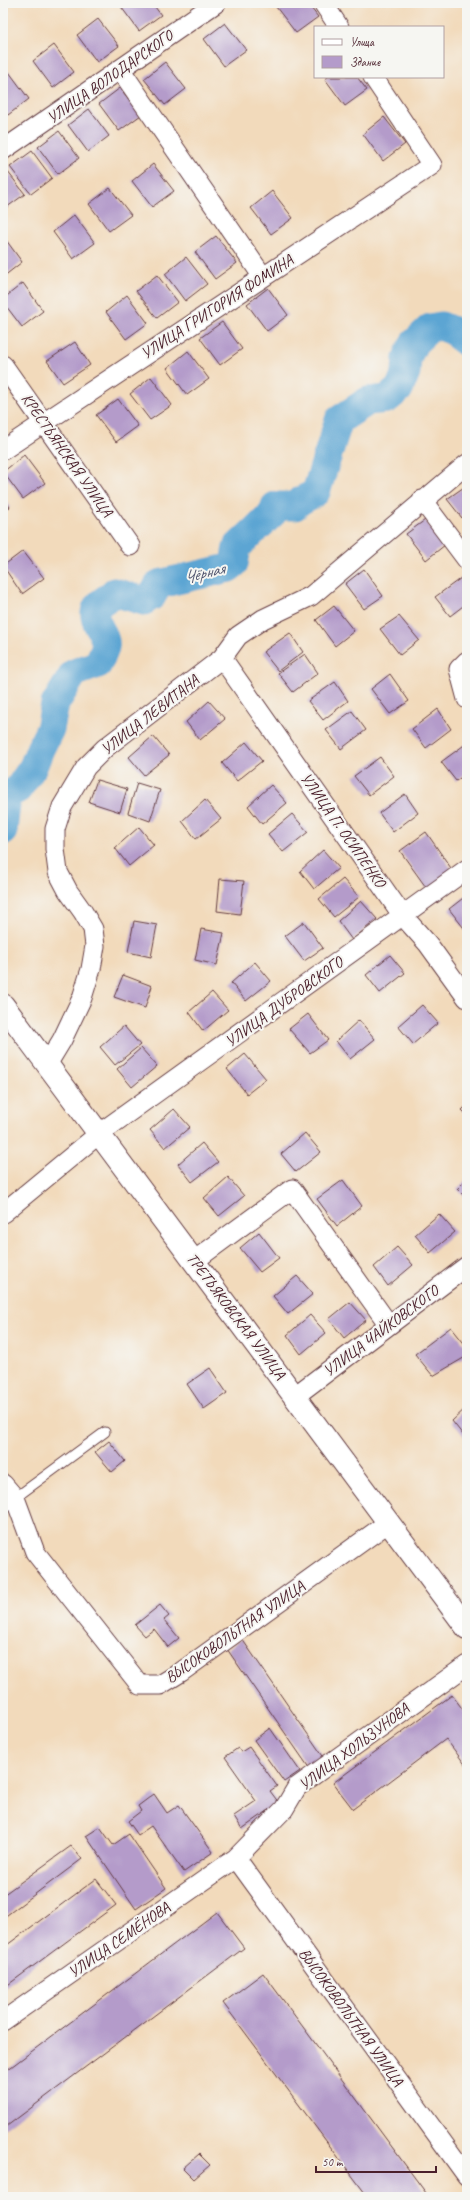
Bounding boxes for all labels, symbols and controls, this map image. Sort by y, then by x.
street label: УЛИЦА ВОЛОДАРСКОГО [43,25,179,128]
legend [314,26,444,78]
text: Улица [350,34,375,50]
text: Здание [350,54,381,70]
street label: УЛИЦА ГРИГОРИЯ ФОМИНА [137,250,298,364]
street label: КРЕСТЬЯНСКАЯ УЛИЦА [17,389,118,521]
water label: Чёрная [182,557,229,588]
street label: УЛИЦА ЛЕВИТАНА [97,670,204,759]
street label: УЛИЦА П. ОСИПЕНКО [296,769,391,893]
street label: УЛИЦА ДУБРОВСКОГО [221,951,348,1051]
street label: ТРЕТЬЯКОВСКАЯ УЛИЦА [182,1249,291,1384]
street label: УЛИЦА ЧАЙКОВСКОГО [319,1280,444,1381]
street label: ВЫСОКОВОЛЬТНАЯ УЛИЦА [161,1576,309,1688]
street label: УЛИЦА ХОЛЬЗУНОВА [295,1698,414,1795]
street label: УЛИЦА СЕМЁНОВА [64,1897,174,1982]
street label: ВЫСОКОВОЛЬТНАЯ УЛИЦА [294,1944,408,2091]
scale bar [316,2148,436,2174]
text: 50 m [322,2154,344,2170]

